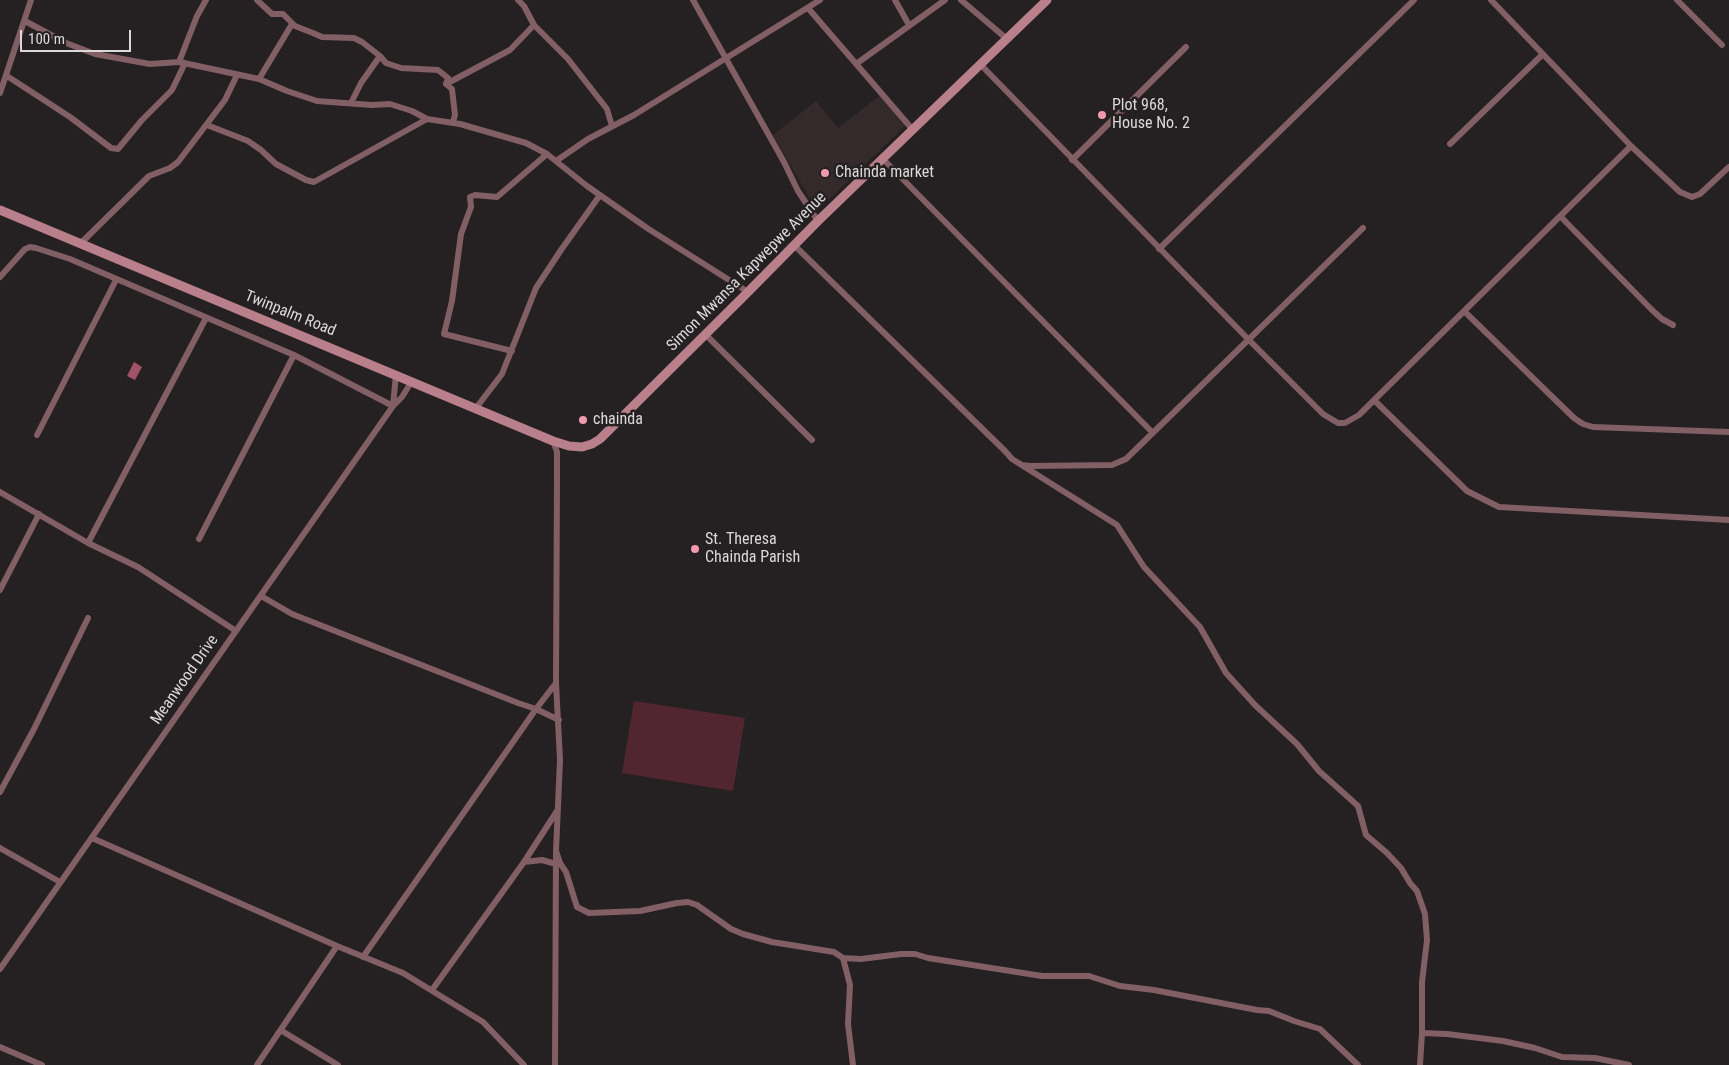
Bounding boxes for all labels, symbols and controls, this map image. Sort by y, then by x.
scale bar [22,20,134,52]
text: 100 m [28,30,65,48]
place label: Plot 968, House No. 2 [1112,96,1190,134]
marker: Plot 968, House No. 2 [1096,109,1108,121]
place label: Chainda market [835,163,934,183]
marker: Chainda market [819,167,831,179]
street label: Simon Mwansa Kapwepwe Avenue [663,188,831,356]
street label: Twinpalm Road [242,287,338,341]
place label: chainda [593,410,643,430]
marker: chainda [577,414,589,426]
place label: St. Theresa Chainda Parish [705,530,800,568]
marker: St. Theresa Chainda Parish [689,543,701,555]
street label: Meanwood Drive [147,631,223,729]

